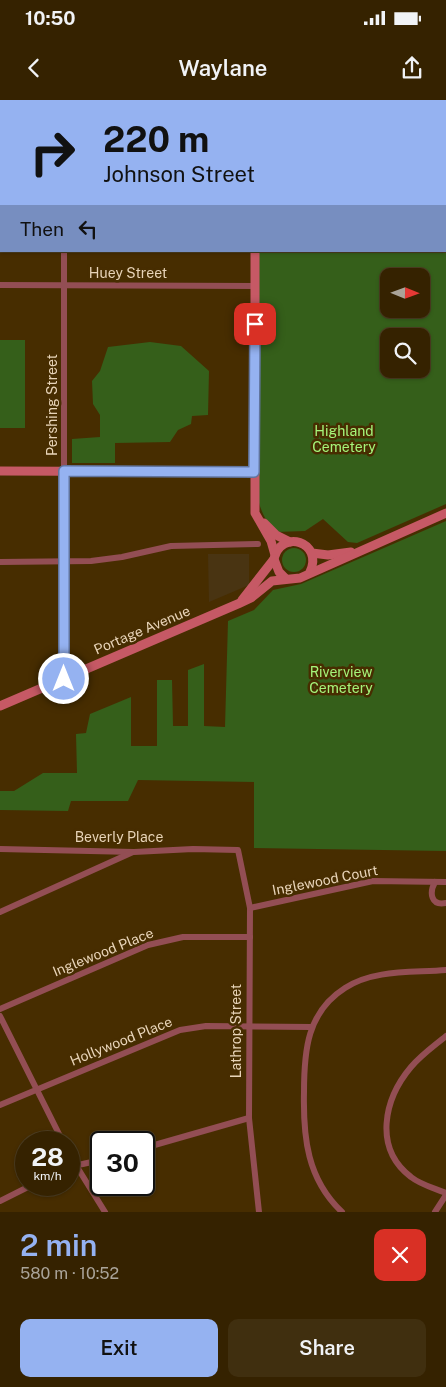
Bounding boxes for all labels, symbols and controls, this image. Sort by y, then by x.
text: 10:50 [25,7,76,29]
icon: back [20,54,48,82]
icon: share [398,54,426,82]
text: Waylane [179,55,267,81]
text: 220 m [103,119,209,160]
icon: right [20,120,85,185]
text: Johnson Street [103,161,255,187]
icon: left [74,215,102,243]
text: Then [20,218,64,240]
street label: Huey Street [89,265,167,281]
north arrow [380,268,430,318]
map controls [380,268,430,378]
pin [234,303,276,345]
icon: arrive [241,310,269,338]
button: search [380,328,430,378]
street label: Pershing Street [44,354,60,456]
park label: Highland Cemetery [312,423,376,455]
street label: Portage Avenue [91,603,193,657]
position arrow [37,652,89,704]
park label: Riverview Cemetery [309,664,373,696]
street label: Beverly Place [75,829,163,845]
street label: Inglewood Court [271,862,379,898]
street label: Inglewood Place [50,924,156,979]
street label: Lathrop Street [228,984,244,1078]
street label: Hollywood Place [68,1013,175,1069]
speed limit sign: 30 [90,1131,155,1196]
text: 28 [31,1142,64,1172]
text: km/h [33,1169,62,1183]
text: 2 min [20,1227,97,1263]
button: close [374,1229,426,1281]
text: 580 m · 10:52 [20,1264,119,1283]
button: Exit [20,1319,218,1377]
button: Share [228,1319,426,1377]

